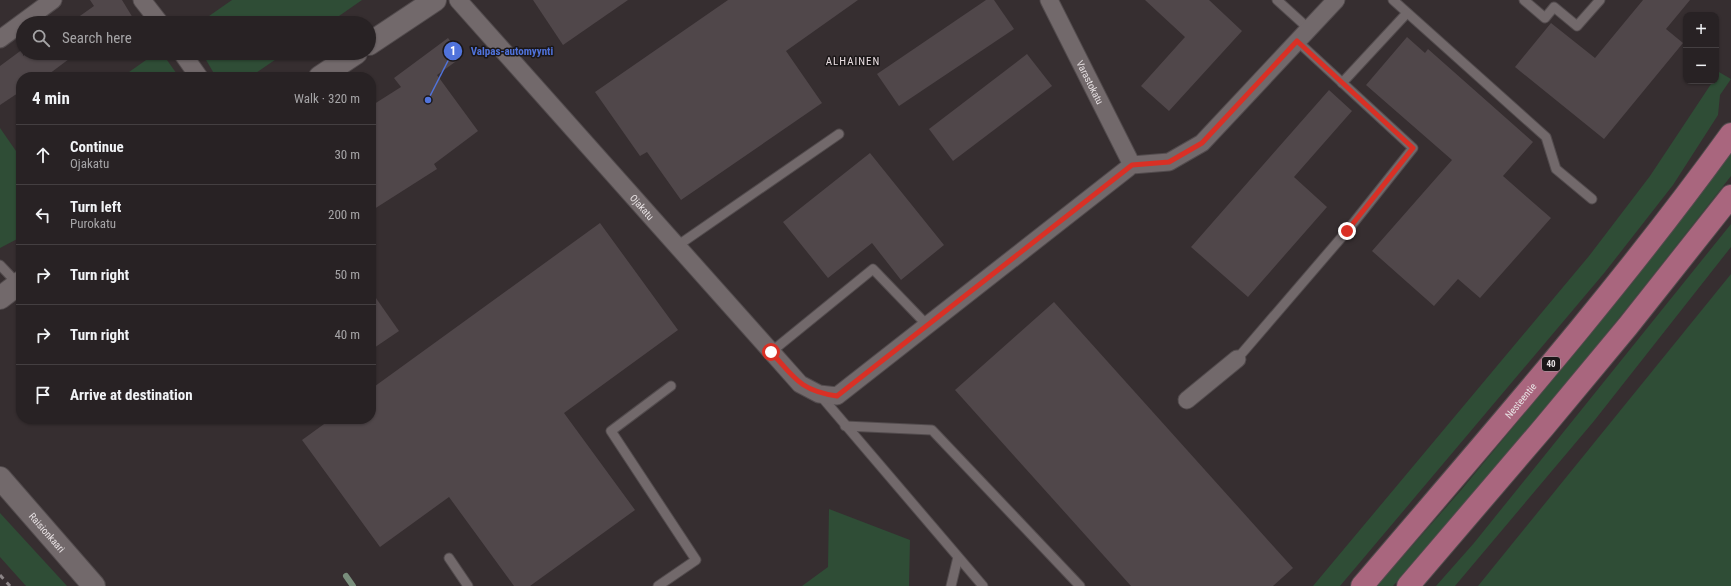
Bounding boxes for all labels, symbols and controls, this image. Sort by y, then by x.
map controls [1683,12,1719,84]
button: + [1683,12,1719,48]
search box [16,16,376,60]
icon: search [30,27,52,49]
text: Search here [62,29,132,47]
callout: Valpas-automyynti [443,39,561,62]
text: 1 [450,44,456,58]
text: Valpas-automyynti [471,45,553,58]
button: − [1683,48,1719,84]
district label: ALHAINEN [826,55,880,68]
street label: Varastokatu [1075,59,1106,106]
text: 4 min [32,88,70,108]
text: Walk · 320 m [294,91,360,106]
text: Continue [70,138,124,156]
icon: ahead [32,144,54,166]
text: 30 m [334,147,360,162]
text: Ojakatu [70,156,109,171]
street label: Ojakatu [628,192,656,222]
text: Turn left [70,198,121,216]
icon: left [32,204,54,226]
text: 200 m [328,207,360,222]
text: Purokatu [70,216,116,231]
route end [1338,222,1356,240]
icon: right [32,264,54,286]
text: Turn right [70,266,129,284]
text: 50 m [334,267,360,282]
icon: right [32,324,54,346]
text: Turn right [70,326,129,344]
text: 40 m [334,327,360,342]
route start [762,343,780,361]
road number: 40 [1542,357,1560,371]
street label: Nesteentie [1502,380,1538,420]
icon: arrive [32,384,54,406]
text: Arrive at destination [70,386,193,404]
street label: Raisionkaari [27,510,67,554]

